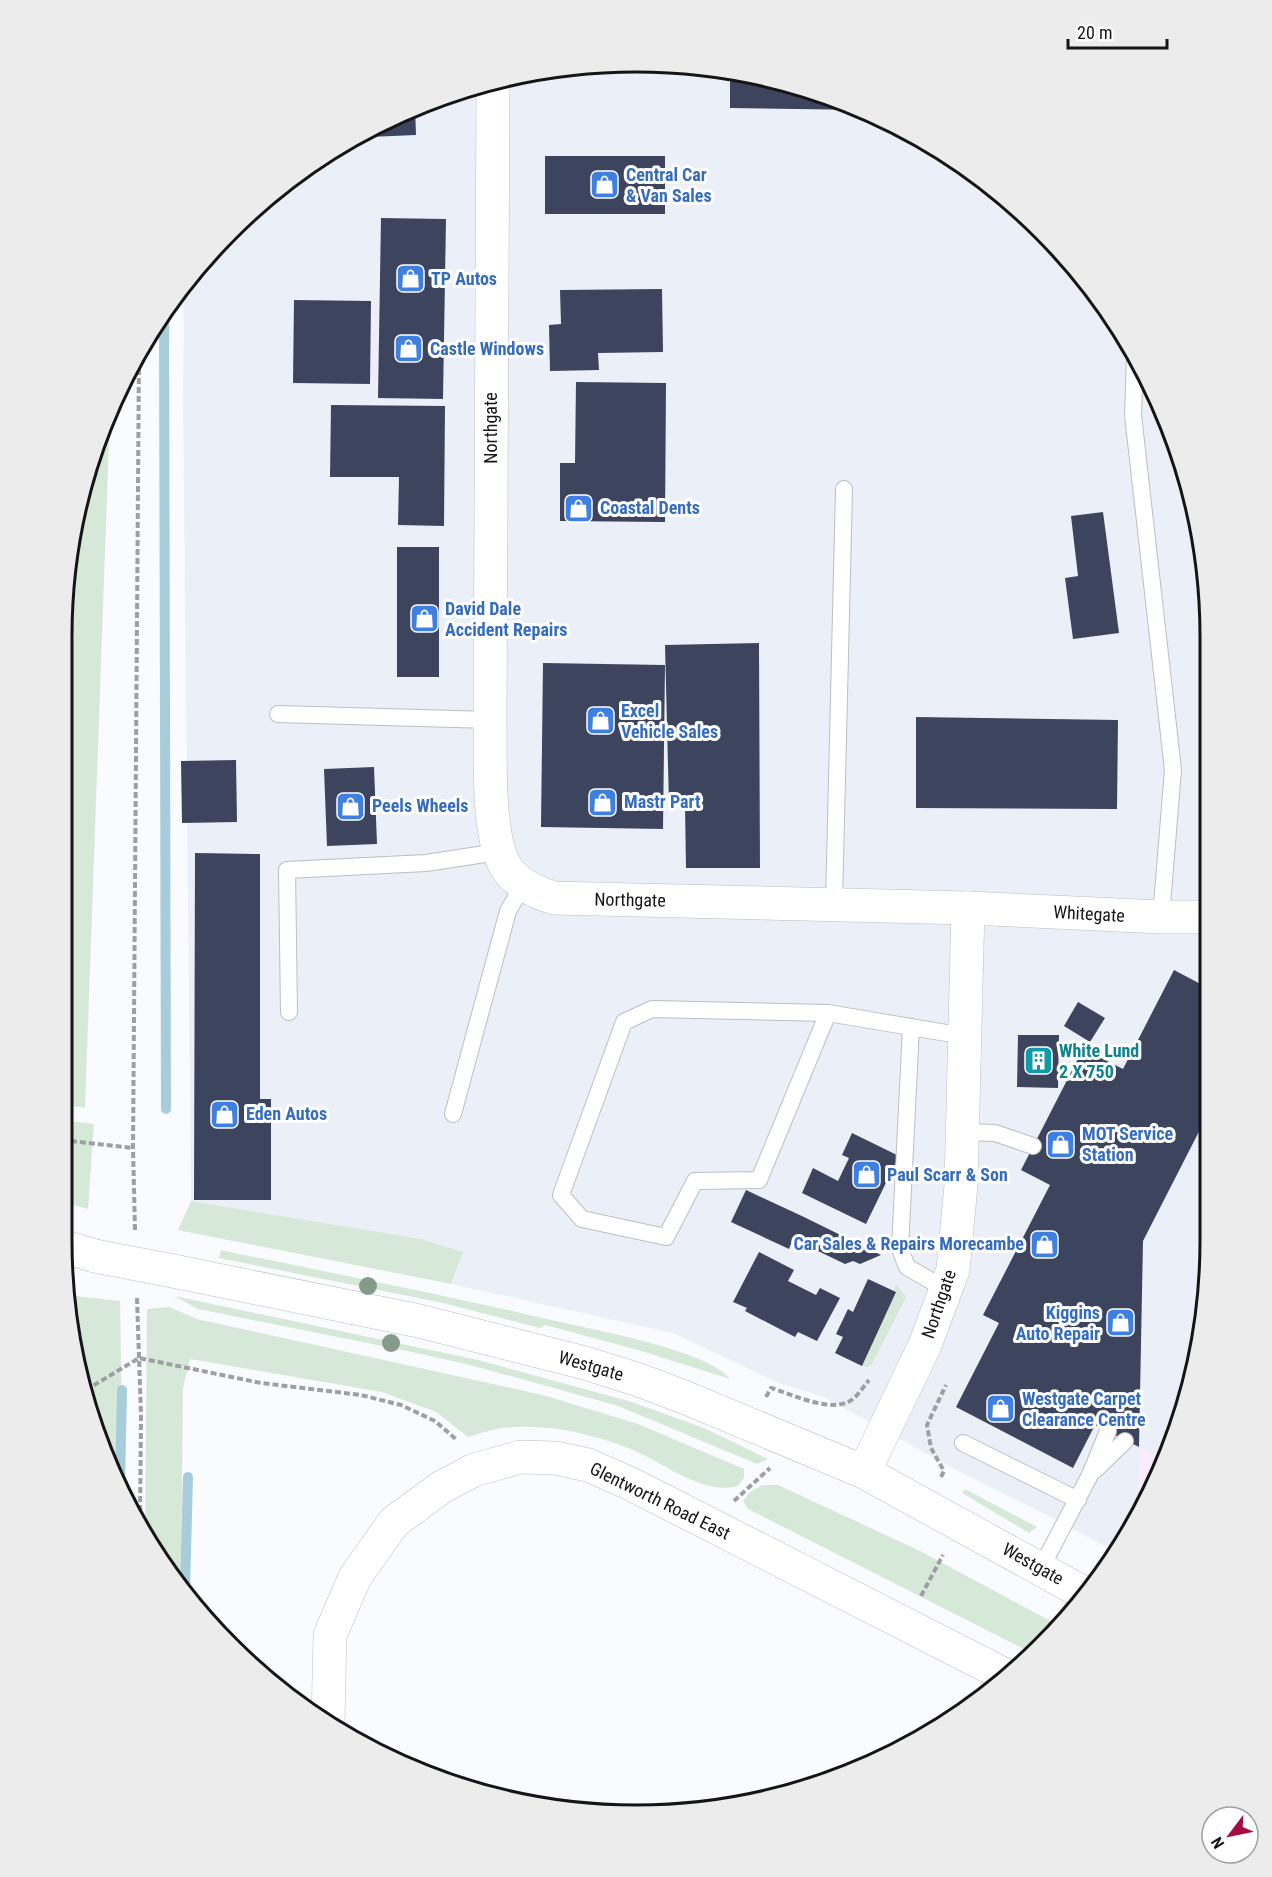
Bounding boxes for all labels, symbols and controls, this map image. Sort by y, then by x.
scale bar [1068,12,1167,50]
text: 20 m [1077,22,1112,43]
place label: Central Car & Van Sales [626,164,712,206]
shop icon: Central Car & Van Sales [589,169,621,201]
shop icon: TP Autos [394,263,426,295]
place label: TP Autos [431,268,497,289]
shop icon: Castle Windows [393,333,425,365]
place label: Castle Windows [430,338,544,359]
street label: Northgate [480,392,501,464]
shop icon: Coastal Dents [563,492,595,524]
place label: Coastal Dents [600,497,700,518]
place label: David Dale Accident Repairs [445,598,568,640]
shop icon: David Dale Accident Repairs [408,603,440,635]
place label: Excel Vehicle Sales [621,700,718,742]
shop icon: Excel Vehicle Sales [584,705,616,737]
shop icon: Mastr Part [587,786,619,818]
shop icon: Peels Wheels [335,790,367,822]
place label: Mastr Part [624,791,701,812]
place label: Peels Wheels [372,795,469,816]
street label: Northgate [594,888,666,911]
street label: Whitegate [1053,901,1125,926]
place label: White Lund 2 X 750 [1059,1040,1139,1082]
building icon: White Lund 2 X 750 [1022,1045,1054,1077]
shop icon: Eden Autos [209,1098,241,1130]
place label: Eden Autos [246,1103,327,1124]
place label: MOT Service Station [1082,1123,1174,1165]
shop icon: MOT Service Station [1045,1128,1077,1160]
shop icon: Paul Scarr & Son [850,1159,882,1191]
place label: Paul Scarr & Son [887,1164,1008,1185]
shop icon: Car Sales & Repairs Morecambe [1029,1228,1061,1260]
place label: Car Sales & Repairs Morecambe [793,1233,1024,1254]
street label: Northgate [917,1267,960,1341]
place label: Kiggins Auto Repair [1016,1302,1100,1344]
shop icon: Kiggins Auto Repair [1105,1307,1137,1339]
street label: Westgate [556,1346,626,1385]
place label: Westgate Carpet Clearance Centre [1022,1388,1146,1430]
shop icon: Westgate Carpet Clearance Centre [985,1393,1017,1425]
street label: Glentworth Road East [587,1457,734,1544]
street label: Westgate [999,1538,1067,1589]
north arrow [1200,1805,1260,1865]
text: N [1207,1833,1228,1852]

